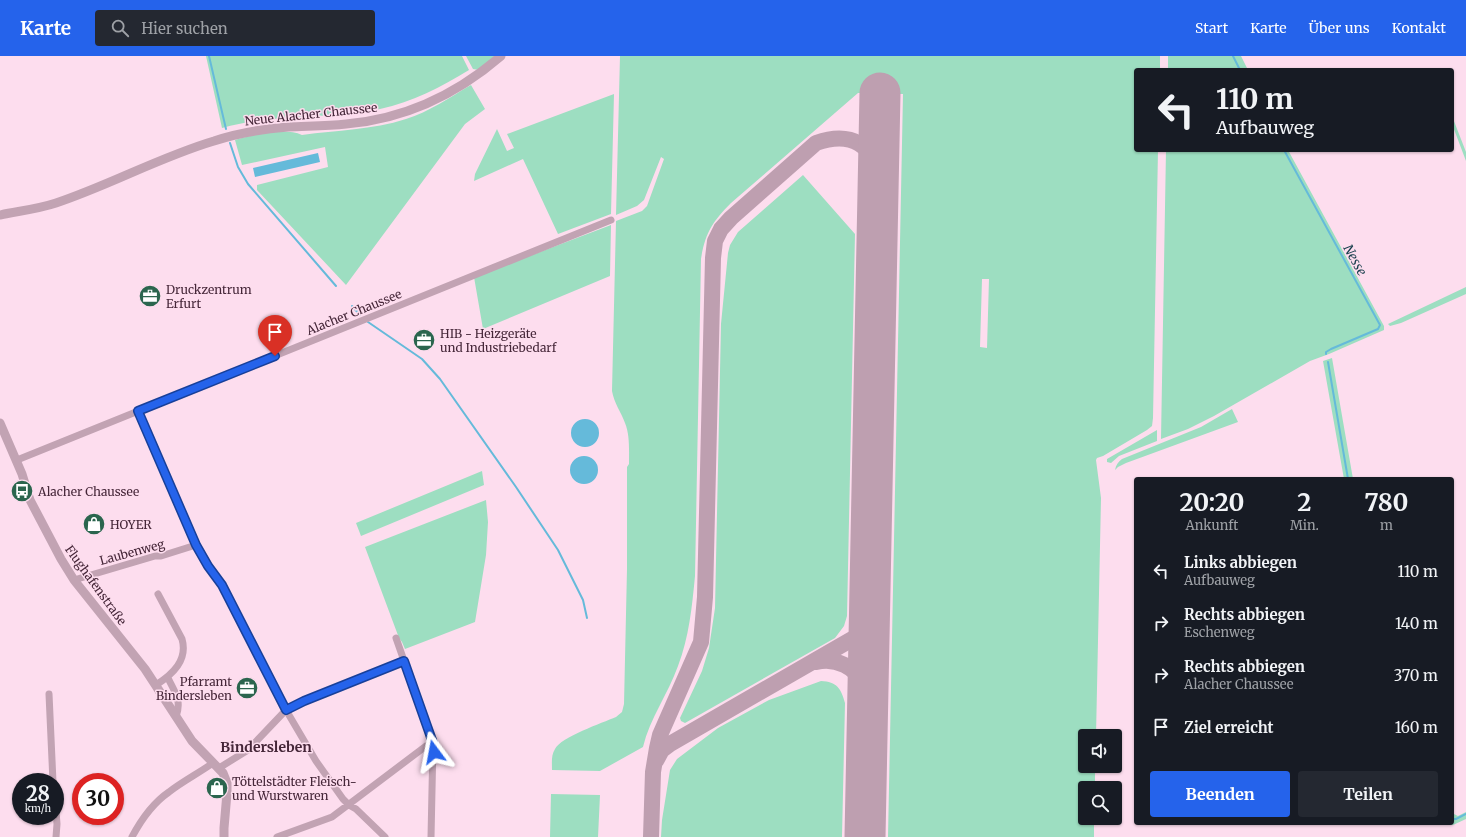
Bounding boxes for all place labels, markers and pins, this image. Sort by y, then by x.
place label: Druckzentrum Erfurt [166,282,252,311]
office icon: Druckzentrum Erfurt [137,283,163,309]
pin [258,315,292,356]
place label: HIB - Heizgeräte und Industriebedarf [440,326,557,355]
office icon: HIB - Heizgeräte und Industriebedarf [411,327,437,353]
bus stop icon: Alacher Chaussee [9,478,35,504]
place label: Alacher Chaussee [37,484,139,499]
shop icon: HOYER [81,511,107,537]
place label: HOYER [110,517,152,532]
place label: Pfarramt Bindersleben [156,674,232,703]
office icon: Pfarramt Bindersleben [234,675,260,701]
place label: Töttelstädter Fleisch- und Wurstwaren [232,774,357,803]
shop icon: Töttelstädter Fleisch- und Wurstwaren [204,775,230,801]

